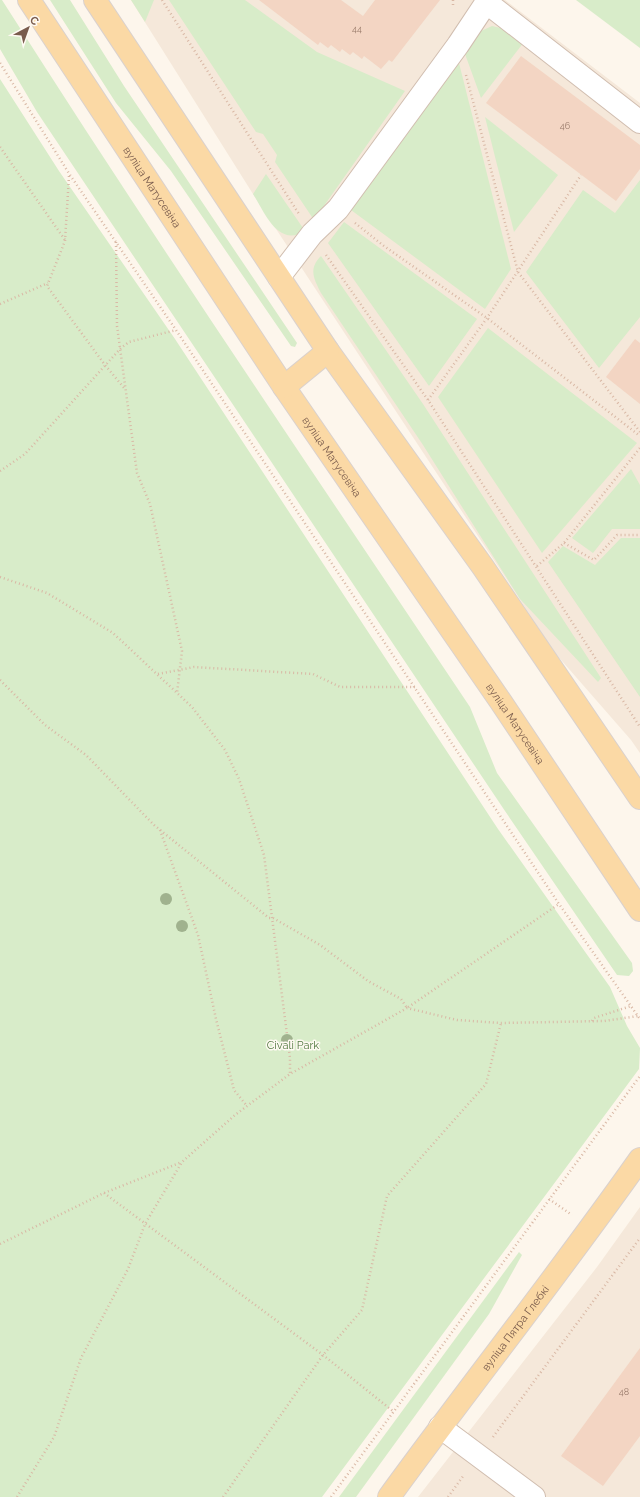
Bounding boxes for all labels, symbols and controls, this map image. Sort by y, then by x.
north arrow [8,8,48,48]
text: С [27,13,42,29]
house number: 44 [352,24,362,34]
house number: 46 [560,121,571,131]
street label: вуліца Матусевіча [120,144,183,230]
street label: вуліца Матусевіча [299,414,364,500]
street label: вуліца Матусевіча [483,681,547,767]
park label: Civali Park [267,1039,319,1052]
street label: вуліца Пятра Глебкі [479,1283,552,1374]
house number: 48 [619,1387,629,1397]

